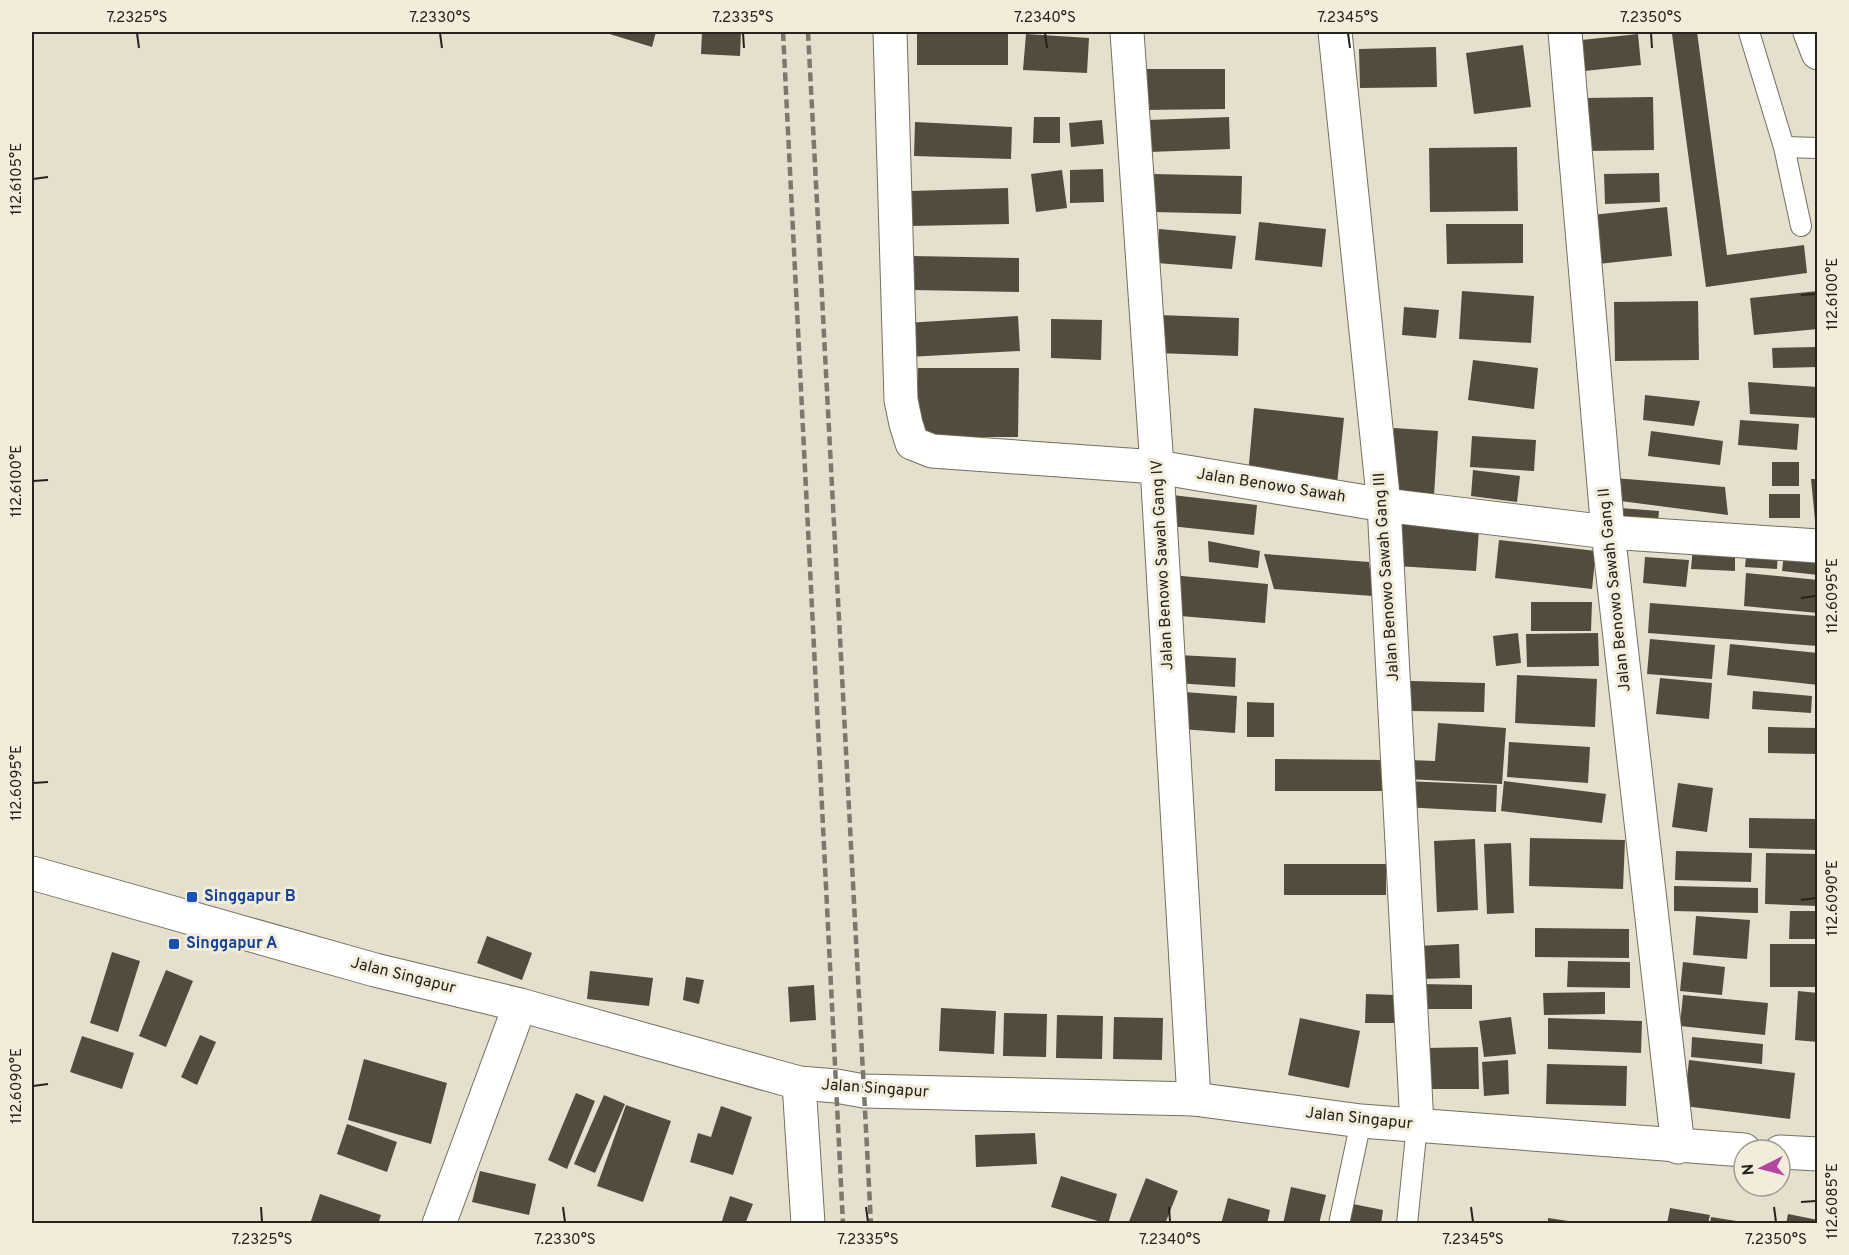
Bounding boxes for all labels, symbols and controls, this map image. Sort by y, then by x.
text: 7.2325°S [106,9,168,28]
text: 7.2330°S [409,9,471,28]
text: 7.2335°S [712,9,774,28]
text: 7.2340°S [1014,9,1076,28]
text: 7.2345°S [1317,9,1379,28]
text: 7.2350°S [1620,9,1682,28]
text: 112.6105°E [8,143,27,215]
text: 112.6100°E [1824,258,1843,330]
text: 112.6100°E [8,445,27,517]
street label: Jalan Benowo Sawah Gang IV [1147,459,1179,671]
street label: Jalan Benowo Sawah [1195,464,1347,508]
street label: Jalan Benowo Sawah Gang III [1370,472,1404,682]
street label: Jalan Benowo Sawah Gang II [1594,487,1636,693]
text: 112.6095°E [1824,558,1843,634]
text: 112.6095°E [8,745,27,821]
text: 112.6090°E [1824,860,1843,936]
place label: Singgapur B [204,887,296,907]
marker: Singgapur B [185,890,199,904]
place label: Singgapur A [186,934,277,954]
marker: Singgapur A [167,937,181,951]
street label: Jalan Singapur [348,953,458,999]
text: 112.6090°E [8,1048,27,1124]
street label: Jalan Singapur [821,1075,929,1103]
street label: Jalan Singapur [1304,1103,1414,1135]
north arrow [1732,1138,1792,1198]
text: N [1739,1163,1760,1176]
text: 112.6085°E [1824,1163,1843,1239]
text: 7.2325°S [231,1231,293,1250]
text: 7.2330°S [534,1231,596,1250]
text: 7.2335°S [837,1231,899,1250]
text: 7.2340°S [1139,1231,1201,1250]
text: 7.2345°S [1442,1231,1504,1250]
text: 7.2350°S [1745,1231,1807,1250]

